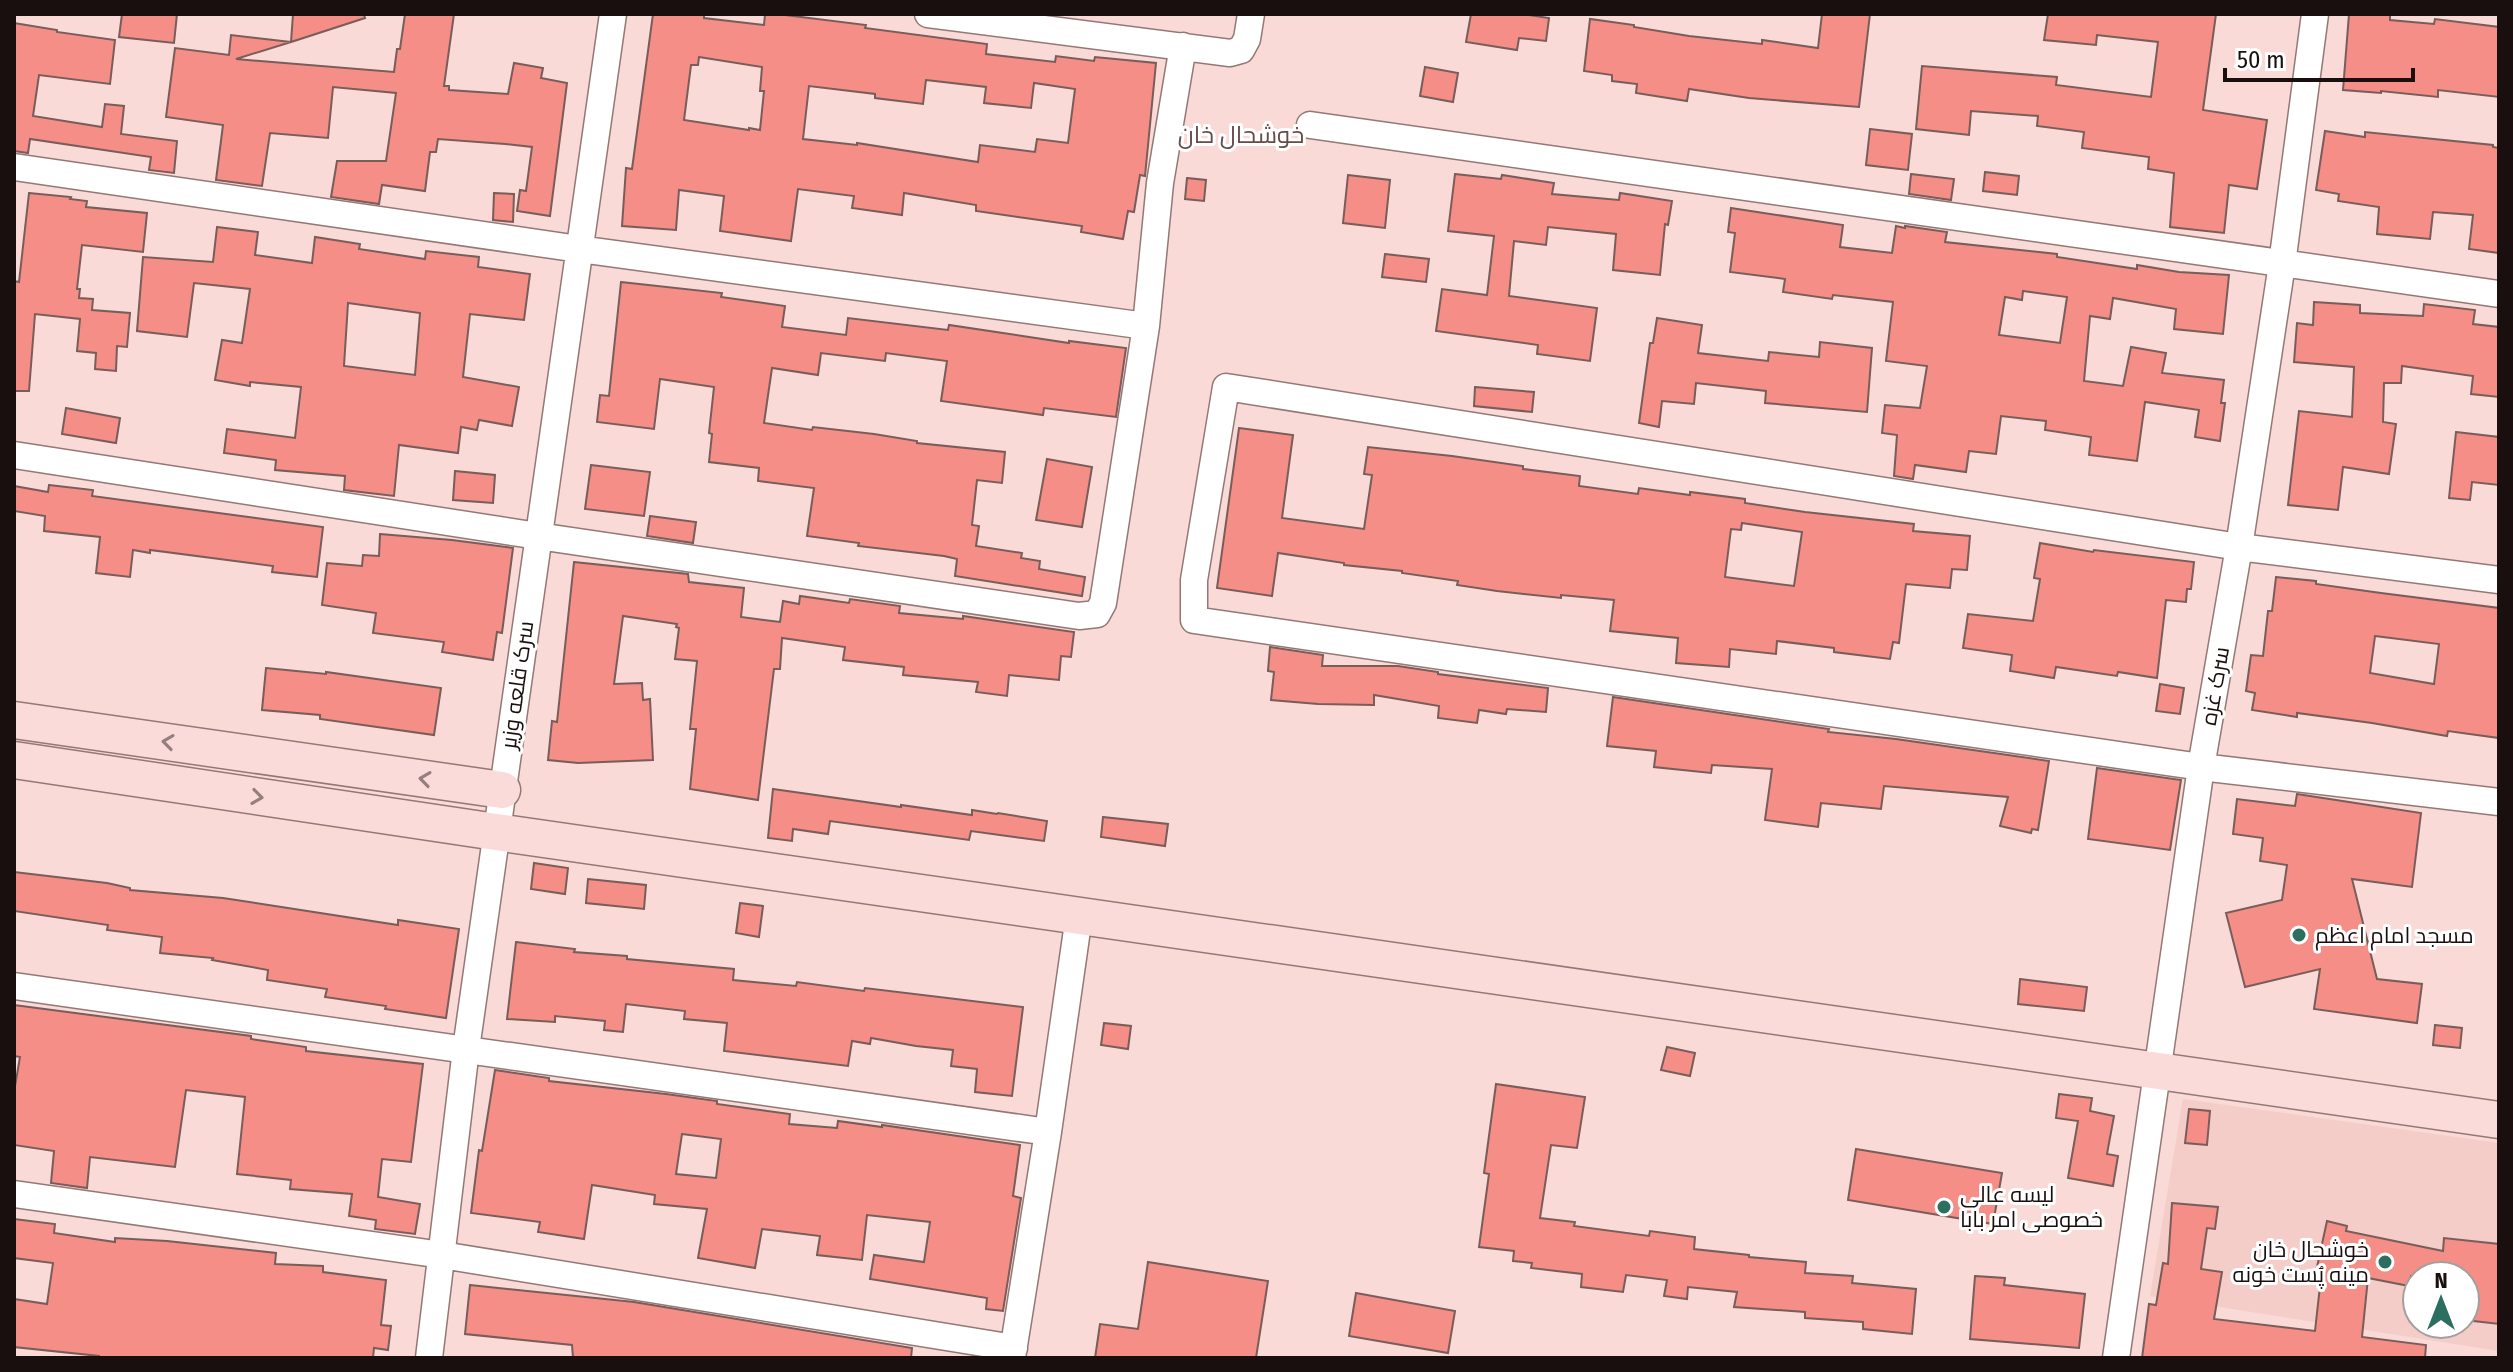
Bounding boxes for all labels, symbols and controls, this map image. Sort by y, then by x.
scale bar [2225,32,2413,82]
text: 50 m [2237,46,2285,74]
district label: خوشحال خان [1178,121,1304,149]
street label: سرک قلعه وزیر [494,619,539,753]
street label: سرک غزه [2195,645,2235,727]
one-way arrow [161,734,174,751]
one-way arrow [418,771,432,788]
one-way arrow [250,788,264,805]
place label: مسجد امام اعظم [2315,922,2474,951]
marker: مسجد امام اعظم [2290,926,2308,944]
place label: لیسه عالی خصوصی امر بابا [1960,1181,2103,1233]
marker: لیسه عالی خصوصی امر بابا [1935,1198,1953,1216]
place label: خوشحال خان مینه پُست خونه [2233,1236,2369,1289]
marker: خوشحال خان مینه پُست خونه [2376,1253,2394,1271]
north arrow [2401,1260,2481,1340]
text: N [2434,1267,2448,1294]

